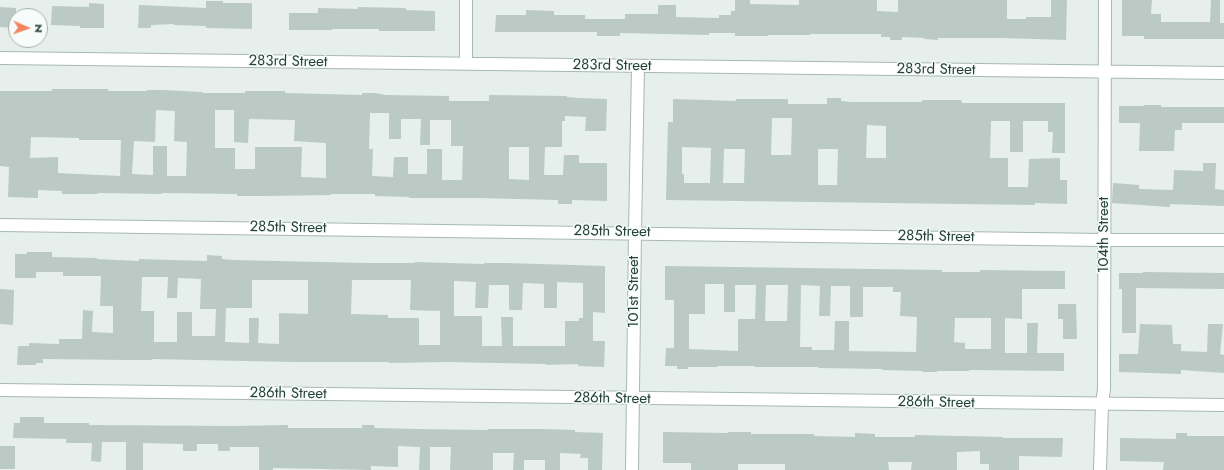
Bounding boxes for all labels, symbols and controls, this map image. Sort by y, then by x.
north arrow [8,8,48,48]
text: N [31,24,47,33]
street label: 283rd Street [248,52,328,72]
street label: 283rd Street [572,56,652,76]
street label: 283rd Street [896,60,976,80]
street label: 104th Street [1095,197,1113,273]
street label: 285th Street [249,218,327,238]
street label: 285th Street [573,222,651,242]
street label: 285th Street [897,227,975,247]
street label: 101st Street [625,256,643,328]
street label: 286th Street [249,384,327,404]
street label: 286th Street [573,389,651,409]
street label: 286th Street [897,393,975,413]

